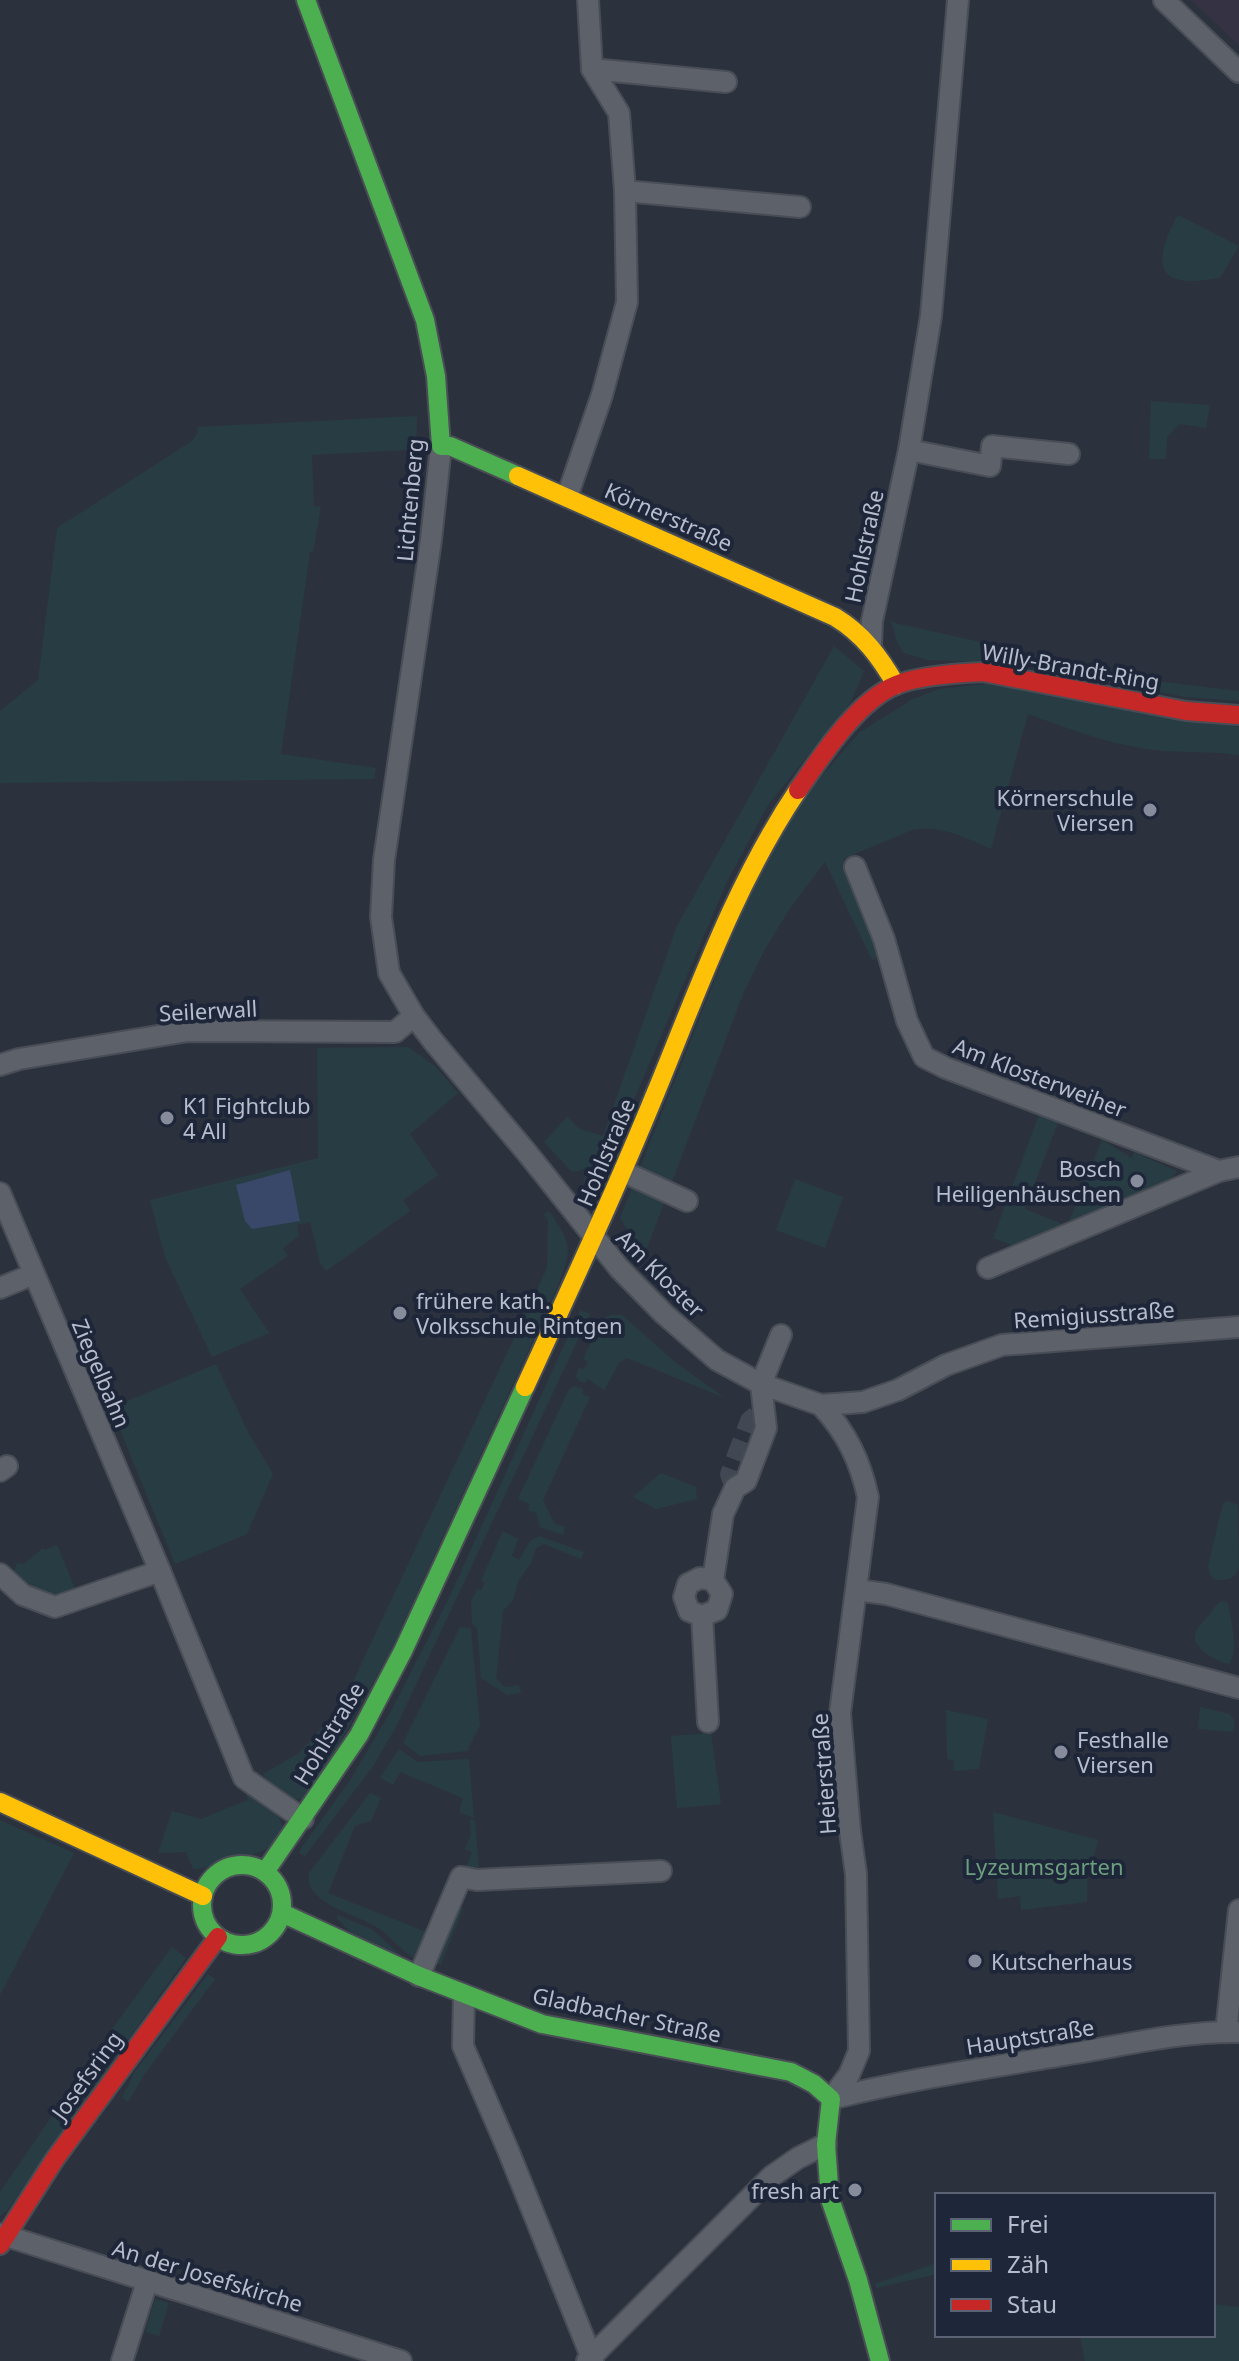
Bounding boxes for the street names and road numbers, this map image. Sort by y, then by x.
street label: Lichtenberg [389,437,429,563]
street label: Körnerstraße [600,474,738,558]
street label: Hohlstraße [836,487,890,605]
street label: Willy-Brandt-Ring [980,636,1162,696]
street label: Seilerwall [158,992,258,1028]
street label: Am Klosterweiher [949,1030,1131,1124]
street label: Hohlstraße [569,1093,641,1211]
street label: Am Kloster [610,1222,712,1324]
street label: Remigiusstraße [1012,1293,1176,1335]
street label: Ziegelbahn [66,1314,138,1432]
street label: Hohlstraße [286,1676,370,1790]
street label: Heierstraße [804,1712,842,1836]
street label: Gladbacher Straße [530,1979,724,2049]
street label: Hauptstraße [964,2011,1096,2061]
street label: Josefsring [43,2025,128,2127]
street label: An der Josefskirche [109,2232,307,2318]

